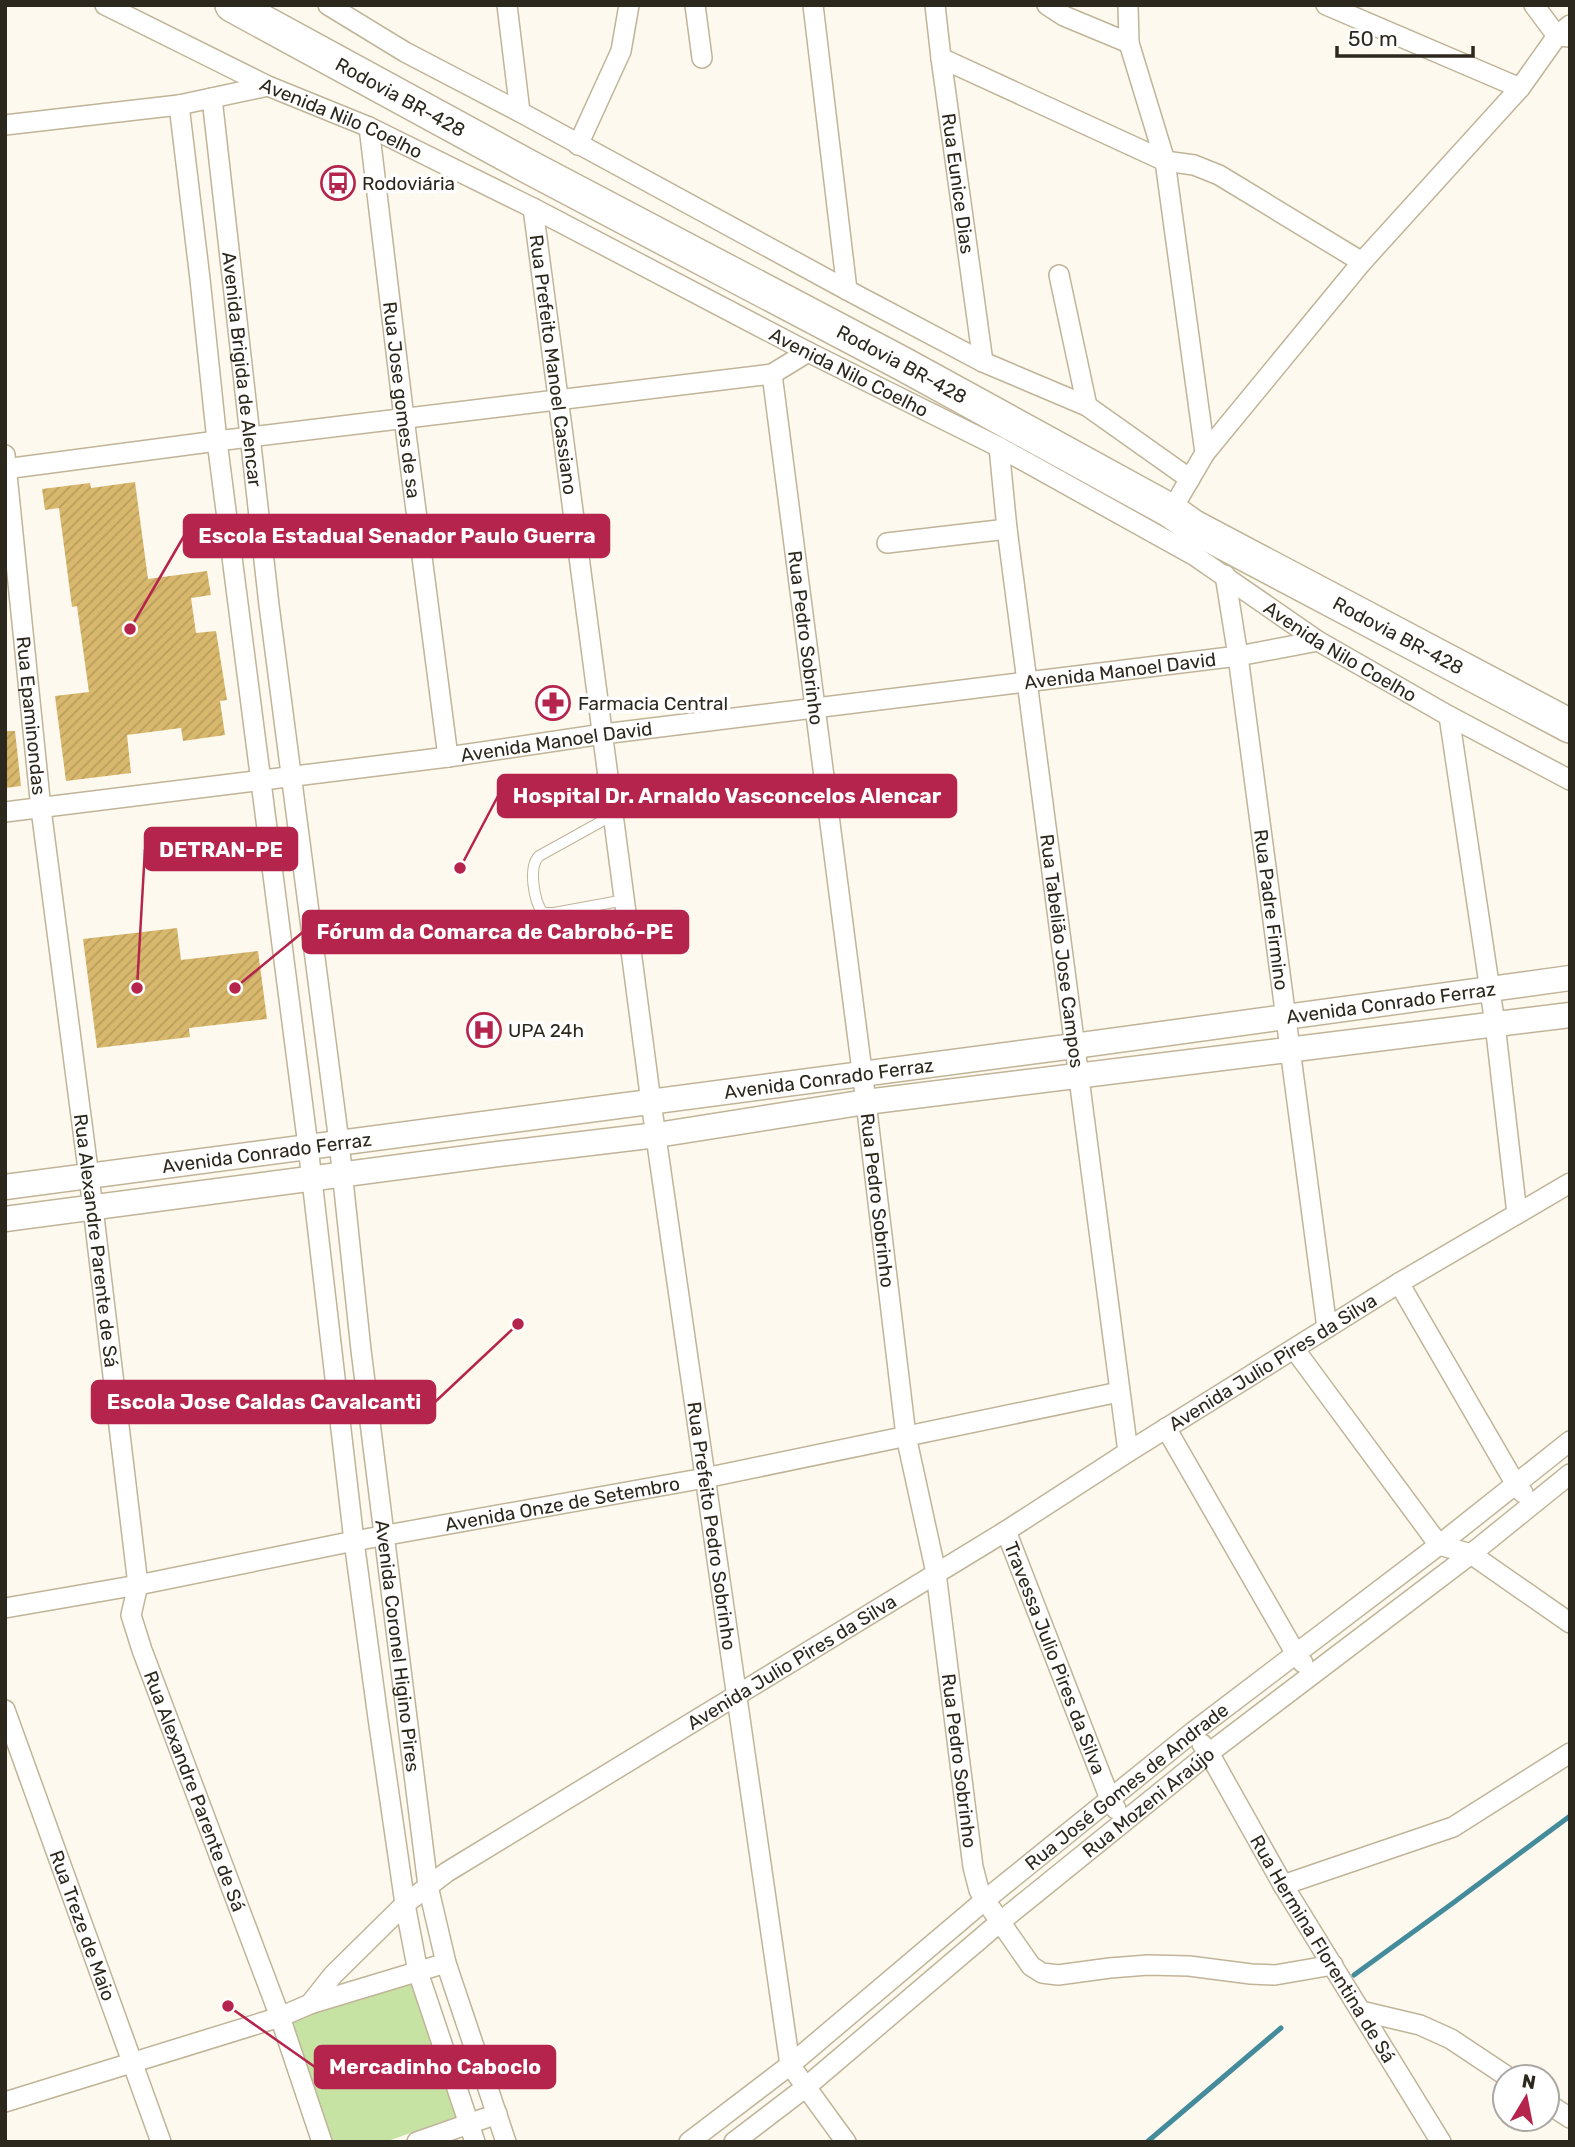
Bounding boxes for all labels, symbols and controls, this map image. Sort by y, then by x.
scale bar [1337,14,1474,58]
text: 50 m [1348,26,1398,51]
street label: Rodovia BR-428 [332,52,469,142]
street label: Avenida Nilo Coelho [256,72,426,163]
street label: Rua Eunice Dias [937,112,979,255]
bus stop icon: Rodoviária [319,164,357,202]
place label: Rodoviária [362,172,455,195]
street label: Rua Prefeito Manoel Cassiano [525,233,582,496]
street label: Avenida Brigida de Alencar [218,251,267,489]
street label: Rua Jose gomes de sa [379,300,426,500]
street label: Rodovia BR-428 [833,320,971,408]
street label: Avenida Nilo Coelho [766,322,932,422]
callout: Escola Estadual Senador Paulo Guerra [184,515,609,557]
text: Escola Estadual Senador Paulo Guerra [198,523,596,548]
street label: Rua Pedro Sobrinho [783,549,829,726]
street label: Rodovia BR-428 [1329,591,1468,679]
street label: Avenida Nilo Coelho [1260,596,1421,707]
street label: Rua Epaminondas [12,635,51,796]
street label: Avenida Manoel David [1023,647,1217,694]
pharmacy icon: Farmacia Central [534,684,572,722]
place label: Farmacia Central [578,692,728,715]
street label: Avenida Manoel David [459,717,654,766]
callout: Hospital Dr. Arnaldo Vasconcelos Alencar [498,775,956,817]
text: Hospital Dr. Arnaldo Vasconcelos Alencar [513,783,942,808]
callout: DETRAN-PE [145,828,297,870]
street label: Rua Padre Firmino [1250,828,1294,992]
street label: Rua Tabelião Jose Campos [1036,833,1089,1069]
text: DETRAN-PE [159,837,283,862]
callout: Fórum da Comarca de Cabrobó-PE [303,911,688,953]
text: Fórum da Comarca de Cabrobó-PE [317,919,673,944]
street label: Avenida Conrado Ferraz [1285,977,1497,1028]
hospital icon: UPA 24h [465,1011,503,1049]
place label: UPA 24h [508,1019,584,1042]
street label: Avenida Conrado Ferraz [723,1053,935,1104]
street label: Rua Alexandre Parente de Sá [69,1112,123,1369]
street label: Rua Pedro Sobrinho [856,1112,900,1289]
street label: Avenida Conrado Ferraz [161,1127,373,1178]
street label: Avenida Julio Pires da Silva [1164,1288,1381,1435]
callout: Escola Jose Caldas Cavalcanti [92,1381,435,1423]
text: Escola Jose Caldas Cavalcanti [107,1389,421,1414]
street label: Rua Prefeito Pedro Sobrinho [683,1400,741,1652]
street label: Avenida Onze de Setembro [443,1471,681,1536]
street label: Avenida Coronel Higino Pires [371,1518,425,1773]
street label: Travessa Julio Pires da Silva [1000,1538,1111,1777]
street label: Avenida Julio Pires da Silva [683,1589,900,1734]
street label: Rua Alexandre Parente de Sá [139,1667,251,1915]
street label: Rua Pedro Sobrinho [937,1672,982,1849]
street label: Rua José Gomes de Andrade [1020,1698,1233,1875]
street label: Rua Mozeni Araújo [1078,1742,1219,1862]
street label: Rua Hermina Florentina de Sá [1246,1831,1401,2067]
street label: Rua Treze de Maio [45,1847,120,2004]
callout: Mercadinho Caboclo [315,2046,555,2088]
text: Mercadinho Caboclo [329,2054,541,2079]
north arrow [1491,2063,1561,2133]
text: N [1520,2069,1538,2094]

